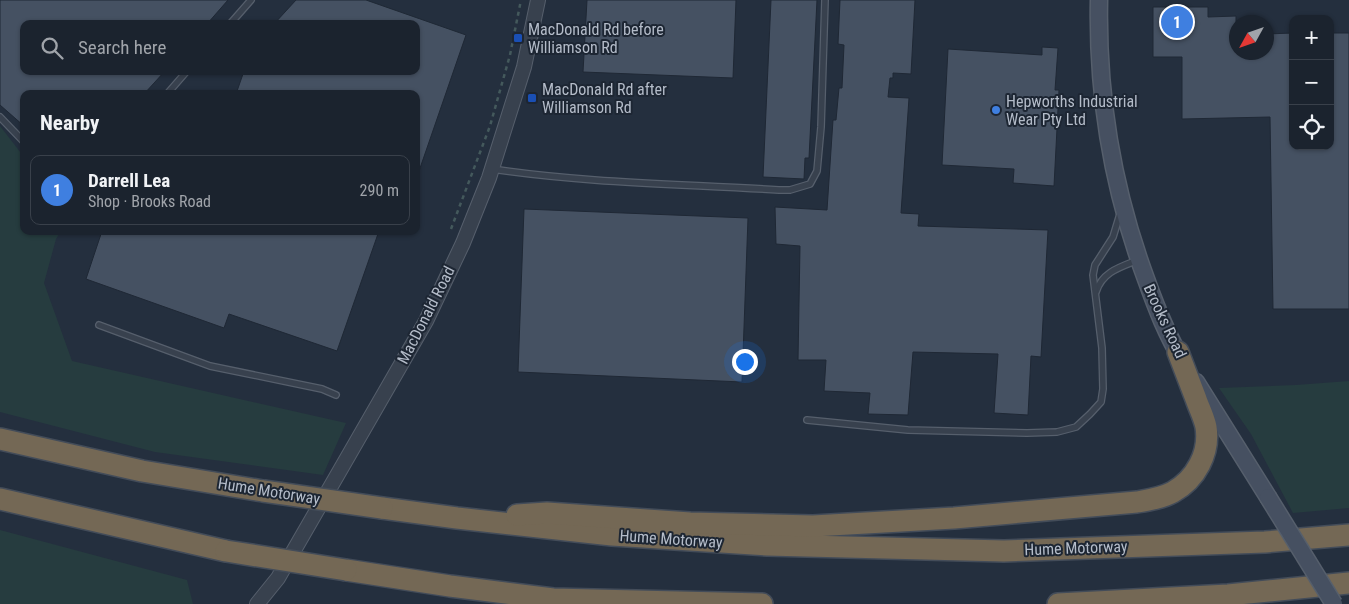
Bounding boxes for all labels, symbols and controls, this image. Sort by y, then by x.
pin: 1 [1161,3,1193,41]
north arrow [1229,15,1274,60]
map controls [1289,15,1334,150]
button: + [1289,15,1334,60]
search box [20,20,420,75]
place label: MacDonald Rd before Williamson Rd [528,20,664,57]
marker: MacDonald Rd before Williamson Rd [512,32,524,44]
icon: search [38,34,66,62]
text: Search here [78,36,166,59]
button: − [1289,60,1334,105]
place label: MacDonald Rd after Williamson Rd [542,80,667,117]
marker: MacDonald Rd after Williamson Rd [526,92,538,104]
place label: Hepworths Industrial Wear Pty Ltd [1006,92,1138,129]
marker: Hepworths Industrial Wear Pty Ltd [990,104,1002,116]
button: locate [1289,105,1334,150]
text: Nearby [40,111,99,135]
text: Darrell Lea [88,169,170,192]
text: 1 [53,181,61,200]
text: 290 m [360,181,399,200]
text: Shop · Brooks Road [88,192,211,211]
street label: MacDonald Road [393,263,459,367]
street label: Brooks Road [1140,281,1190,361]
your location [732,349,758,375]
street label: Hume Motorway [217,474,322,509]
street label: Hume Motorway [619,526,723,552]
street label: Hume Motorway [1024,537,1128,559]

